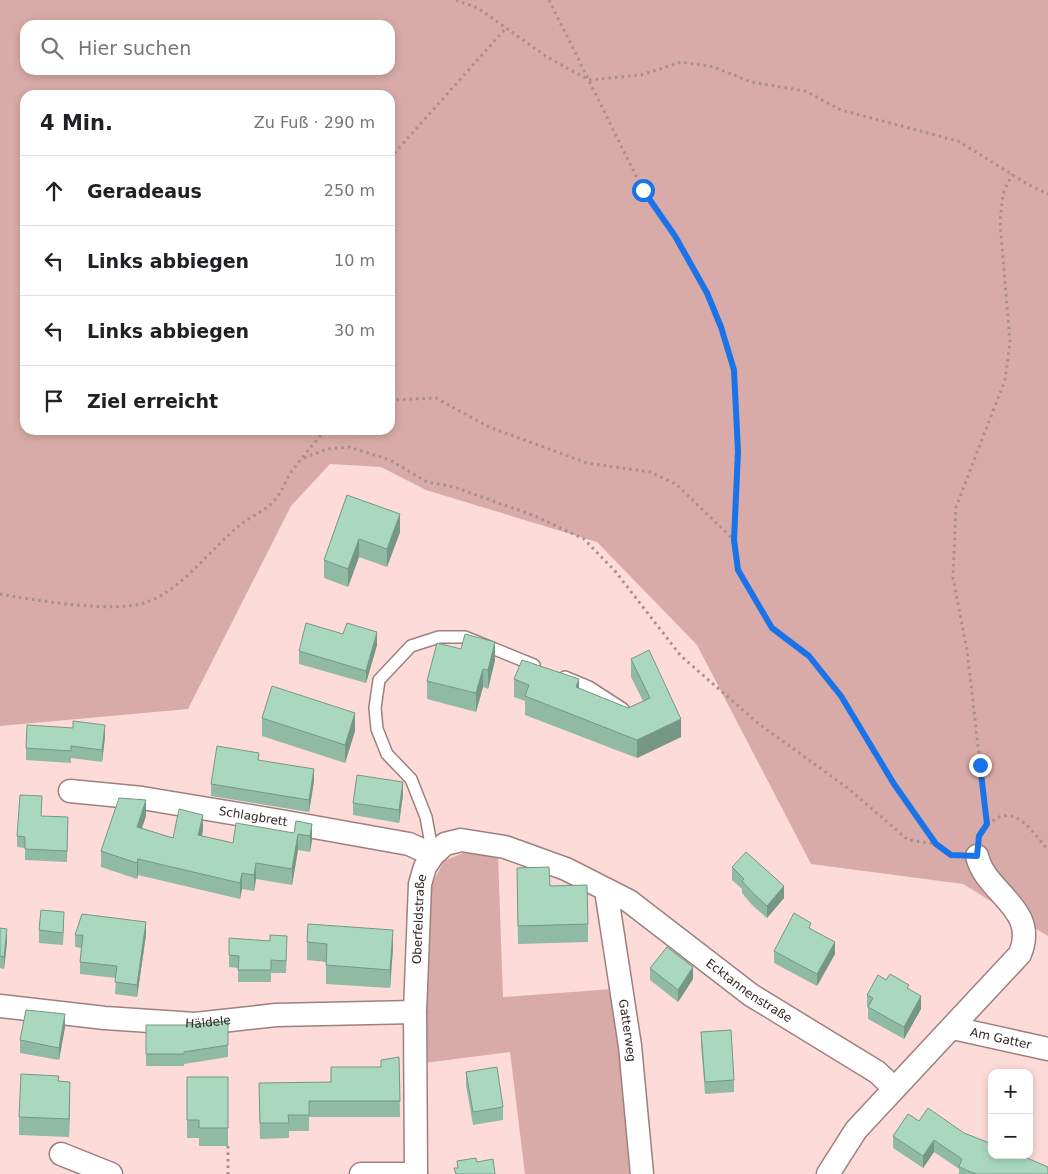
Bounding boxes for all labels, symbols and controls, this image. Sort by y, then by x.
search box [20,20,395,75]
icon: search [38,34,66,62]
text: Hier suchen [78,37,191,59]
text: 4 Min. [40,111,113,135]
text: Zu Fuß · 290 m [254,113,375,132]
icon: ahead [40,177,68,205]
route start [632,179,655,202]
text: Geradeaus [87,180,202,202]
text: 250 m [324,181,375,200]
icon: left [40,247,68,275]
text: Links abbiegen [87,250,249,272]
text: 10 m [334,251,375,270]
icon: left [40,317,68,345]
text: Links abbiegen [87,320,249,342]
text: 30 m [334,321,375,340]
icon: arrive [40,387,68,415]
text: Ziel erreicht [87,390,218,412]
route end [969,754,992,777]
street label: Schlagbrett [218,804,289,829]
street label: Oberfeldstraße [410,872,430,964]
street label: Ecktannenstraße [703,956,795,1025]
street label: Gatterweg [616,998,638,1062]
street label: Häldele [185,1013,231,1031]
street label: Am Gatter [969,1025,1033,1052]
map controls [988,1069,1033,1159]
button: + [988,1069,1033,1114]
button: − [988,1114,1033,1159]

